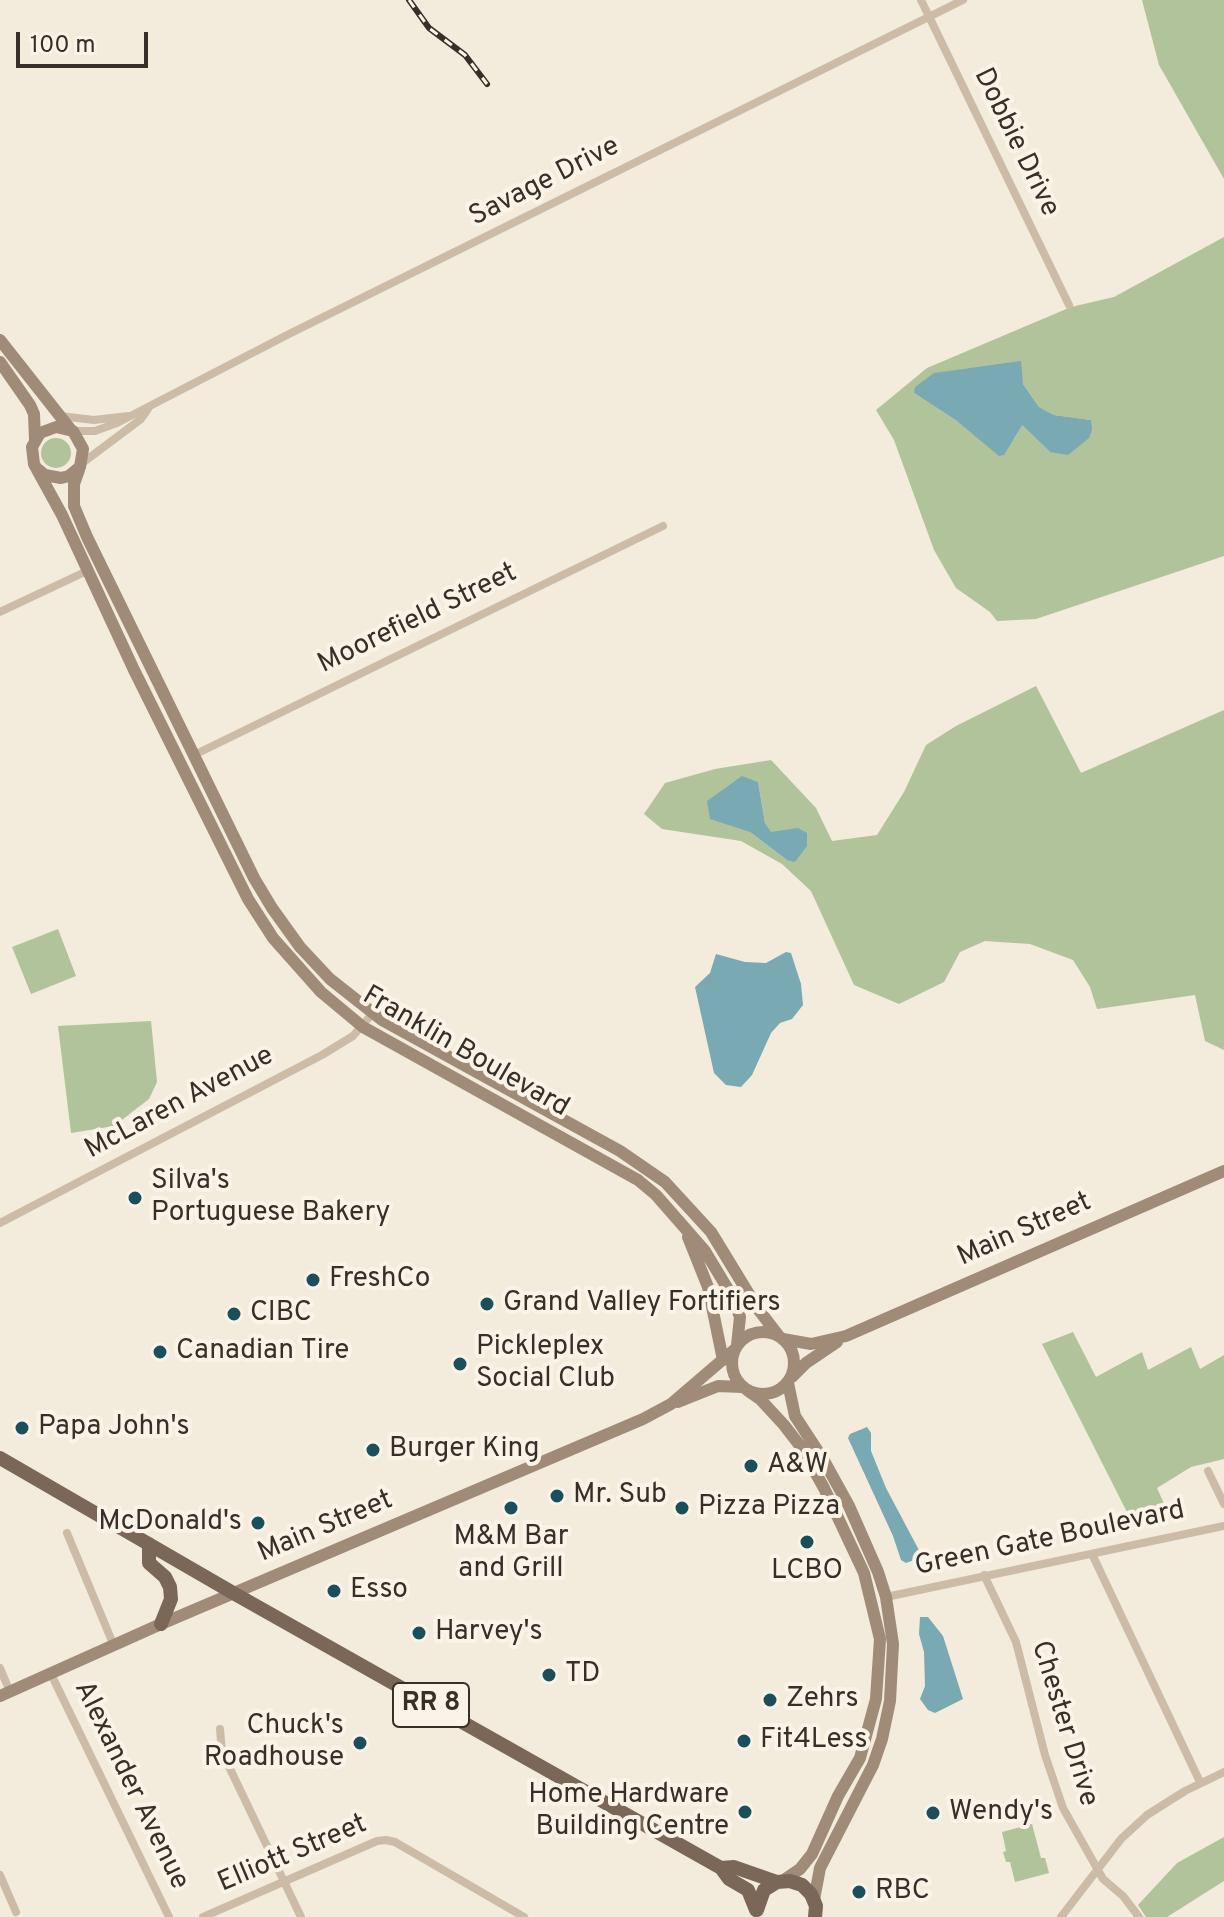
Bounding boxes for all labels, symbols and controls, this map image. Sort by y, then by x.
scale bar [20,16,152,66]
text: 100 m [30,31,96,61]
street label: Dobbie Drive [965,63,1065,223]
street label: Savage Drive [464,131,626,235]
street label: Moorefield Street [313,557,523,683]
street label: Franklin Boulevard [356,980,574,1126]
street label: McLaren Avenue [80,1040,280,1168]
place label: Silva's Portuguese Bakery [151,1165,390,1231]
street label: Main Street [953,1187,1097,1275]
marker: Silva's Portuguese Bakery [126,1189,144,1207]
place label: FreshCo [329,1263,430,1297]
marker: FreshCo [304,1271,322,1289]
place label: Grand Valley Fortifiers [503,1287,781,1321]
marker: Grand Valley Fortifiers [478,1295,496,1313]
place label: CIBC [250,1297,312,1331]
marker: CIBC [225,1305,243,1323]
place label: Pickleplex Social Club [476,1331,615,1397]
place label: Canadian Tire [176,1335,349,1369]
marker: Canadian Tire [151,1343,169,1361]
marker: Pickleplex Social Club [451,1355,469,1373]
place label: Papa John's [38,1411,190,1445]
marker: Papa John's [13,1419,31,1437]
place label: Burger King [389,1433,539,1467]
marker: Burger King [364,1441,382,1459]
place label: A&W [767,1449,828,1483]
marker: A&W [742,1457,760,1475]
place label: Mr. Sub [573,1479,667,1513]
street label: Main Street [254,1485,398,1571]
marker: Mr. Sub [548,1487,566,1505]
place label: Pizza Pizza [698,1491,840,1525]
street label: Green Gate Boulevard [912,1495,1188,1585]
marker: M&M Bar and Grill [502,1499,520,1517]
marker: Pizza Pizza [673,1499,691,1517]
place label: McDonald's [98,1506,242,1540]
marker: McDonald's [249,1514,267,1532]
place label: M&M Bar and Grill [453,1521,569,1587]
marker: LCBO [798,1533,816,1551]
place label: LCBO [771,1555,843,1589]
place label: Esso [350,1574,408,1608]
marker: Esso [325,1582,343,1600]
place label: Harvey's [435,1616,543,1650]
marker: Harvey's [410,1624,428,1642]
street label: Chester Drive [1022,1637,1104,1811]
place label: TD [565,1658,600,1692]
marker: TD [540,1666,558,1684]
street label: Alexander Avenue [65,1676,195,1896]
road number: RR 8 [393,1683,469,1727]
place label: Zehrs [786,1683,859,1717]
marker: Zehrs [761,1691,779,1709]
place label: Chuck's Roadhouse [204,1710,344,1776]
place label: Fit4Less [760,1724,868,1758]
marker: Fit4Less [735,1732,753,1750]
marker: Chuck's Roadhouse [351,1734,369,1752]
place label: Home Hardware Building Centre [528,1779,729,1845]
place label: Wendy's [949,1796,1053,1830]
marker: Home Hardware Building Centre [736,1803,754,1821]
marker: Wendy's [924,1804,942,1822]
street label: Elliott Street [214,1809,372,1901]
place label: RBC [875,1875,930,1909]
marker: RBC [850,1883,868,1901]

